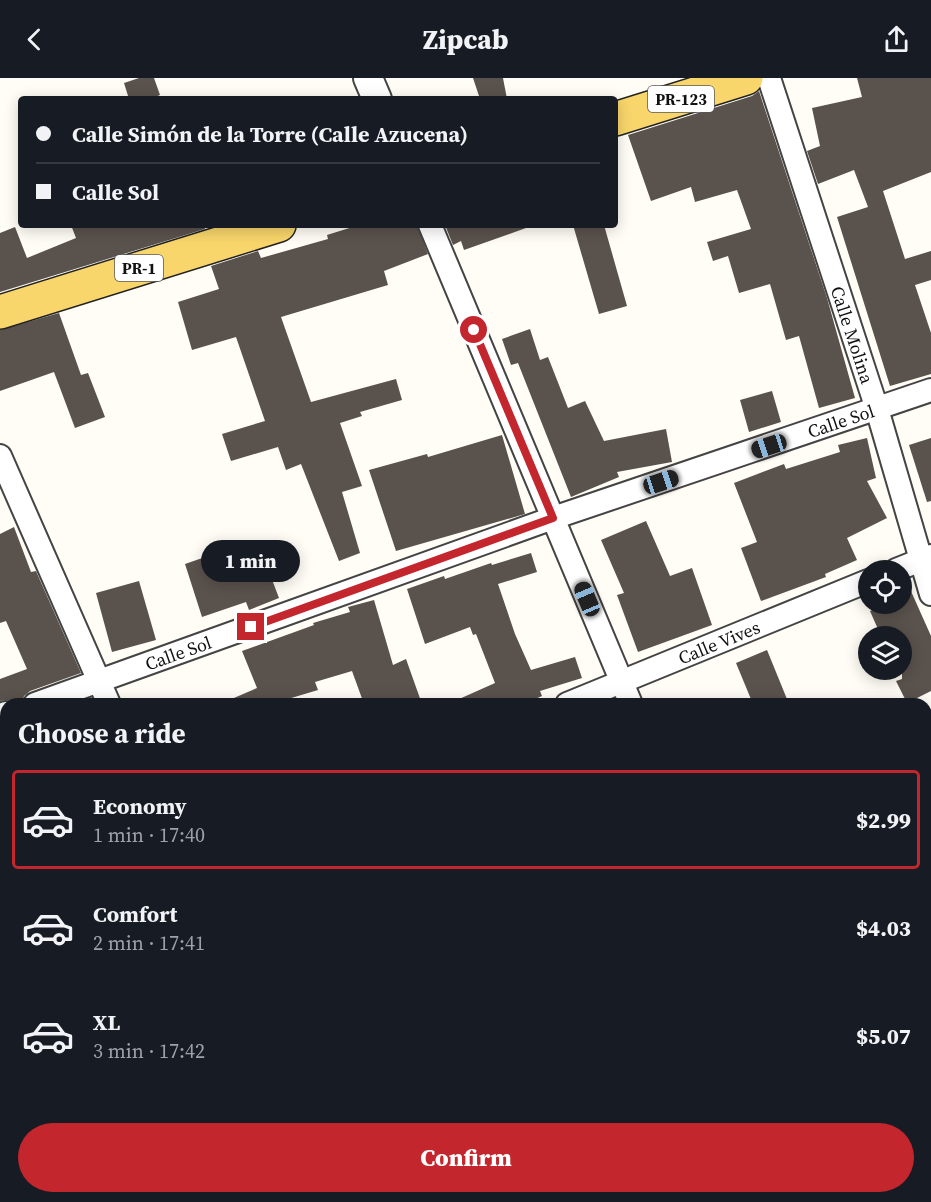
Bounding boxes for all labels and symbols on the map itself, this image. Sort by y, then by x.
road number: PR-123 [648,86,714,112]
road number: PR-1 [115,255,163,281]
street label: Calle Molina [825,283,881,387]
route start [460,316,487,343]
street label: Calle Sol [804,398,877,444]
car [749,432,789,460]
car [641,468,681,496]
callout: 1 min [202,540,300,582]
car [572,579,602,619]
route end [237,613,264,640]
street label: Calle Vives [674,614,764,670]
street label: Calle Sol [141,629,215,676]

